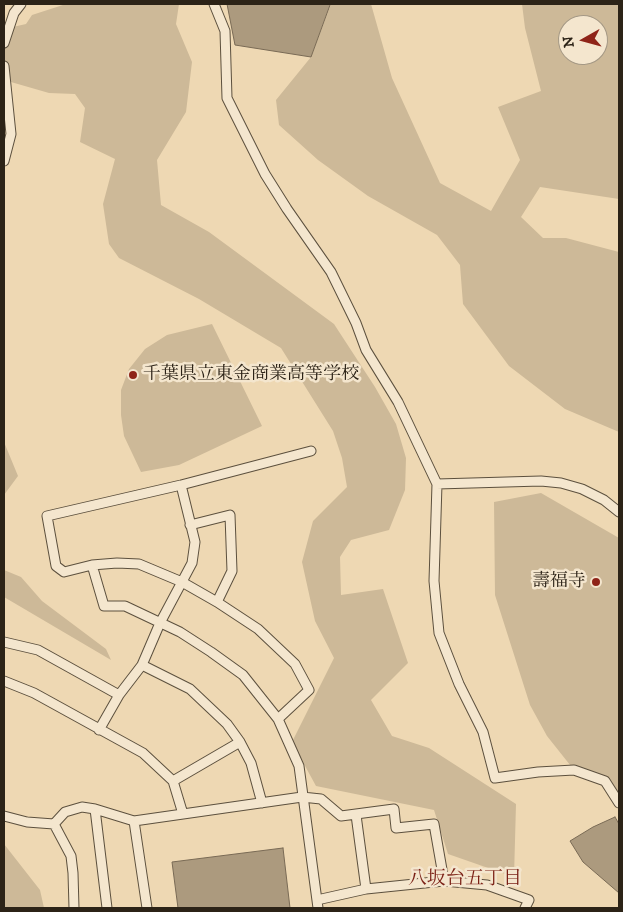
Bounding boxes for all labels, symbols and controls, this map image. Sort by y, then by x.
north arrow [558,15,608,65]
text: N [559,35,579,49]
place label: 千葉県立東金商業高等学校 [143,364,359,386]
marker: 千葉県立東金商業高等学校 [127,369,139,381]
place label: 壽福寺 [532,571,586,593]
marker: 壽福寺 [590,576,602,588]
district label: 八坂台五丁目 [408,869,522,891]

